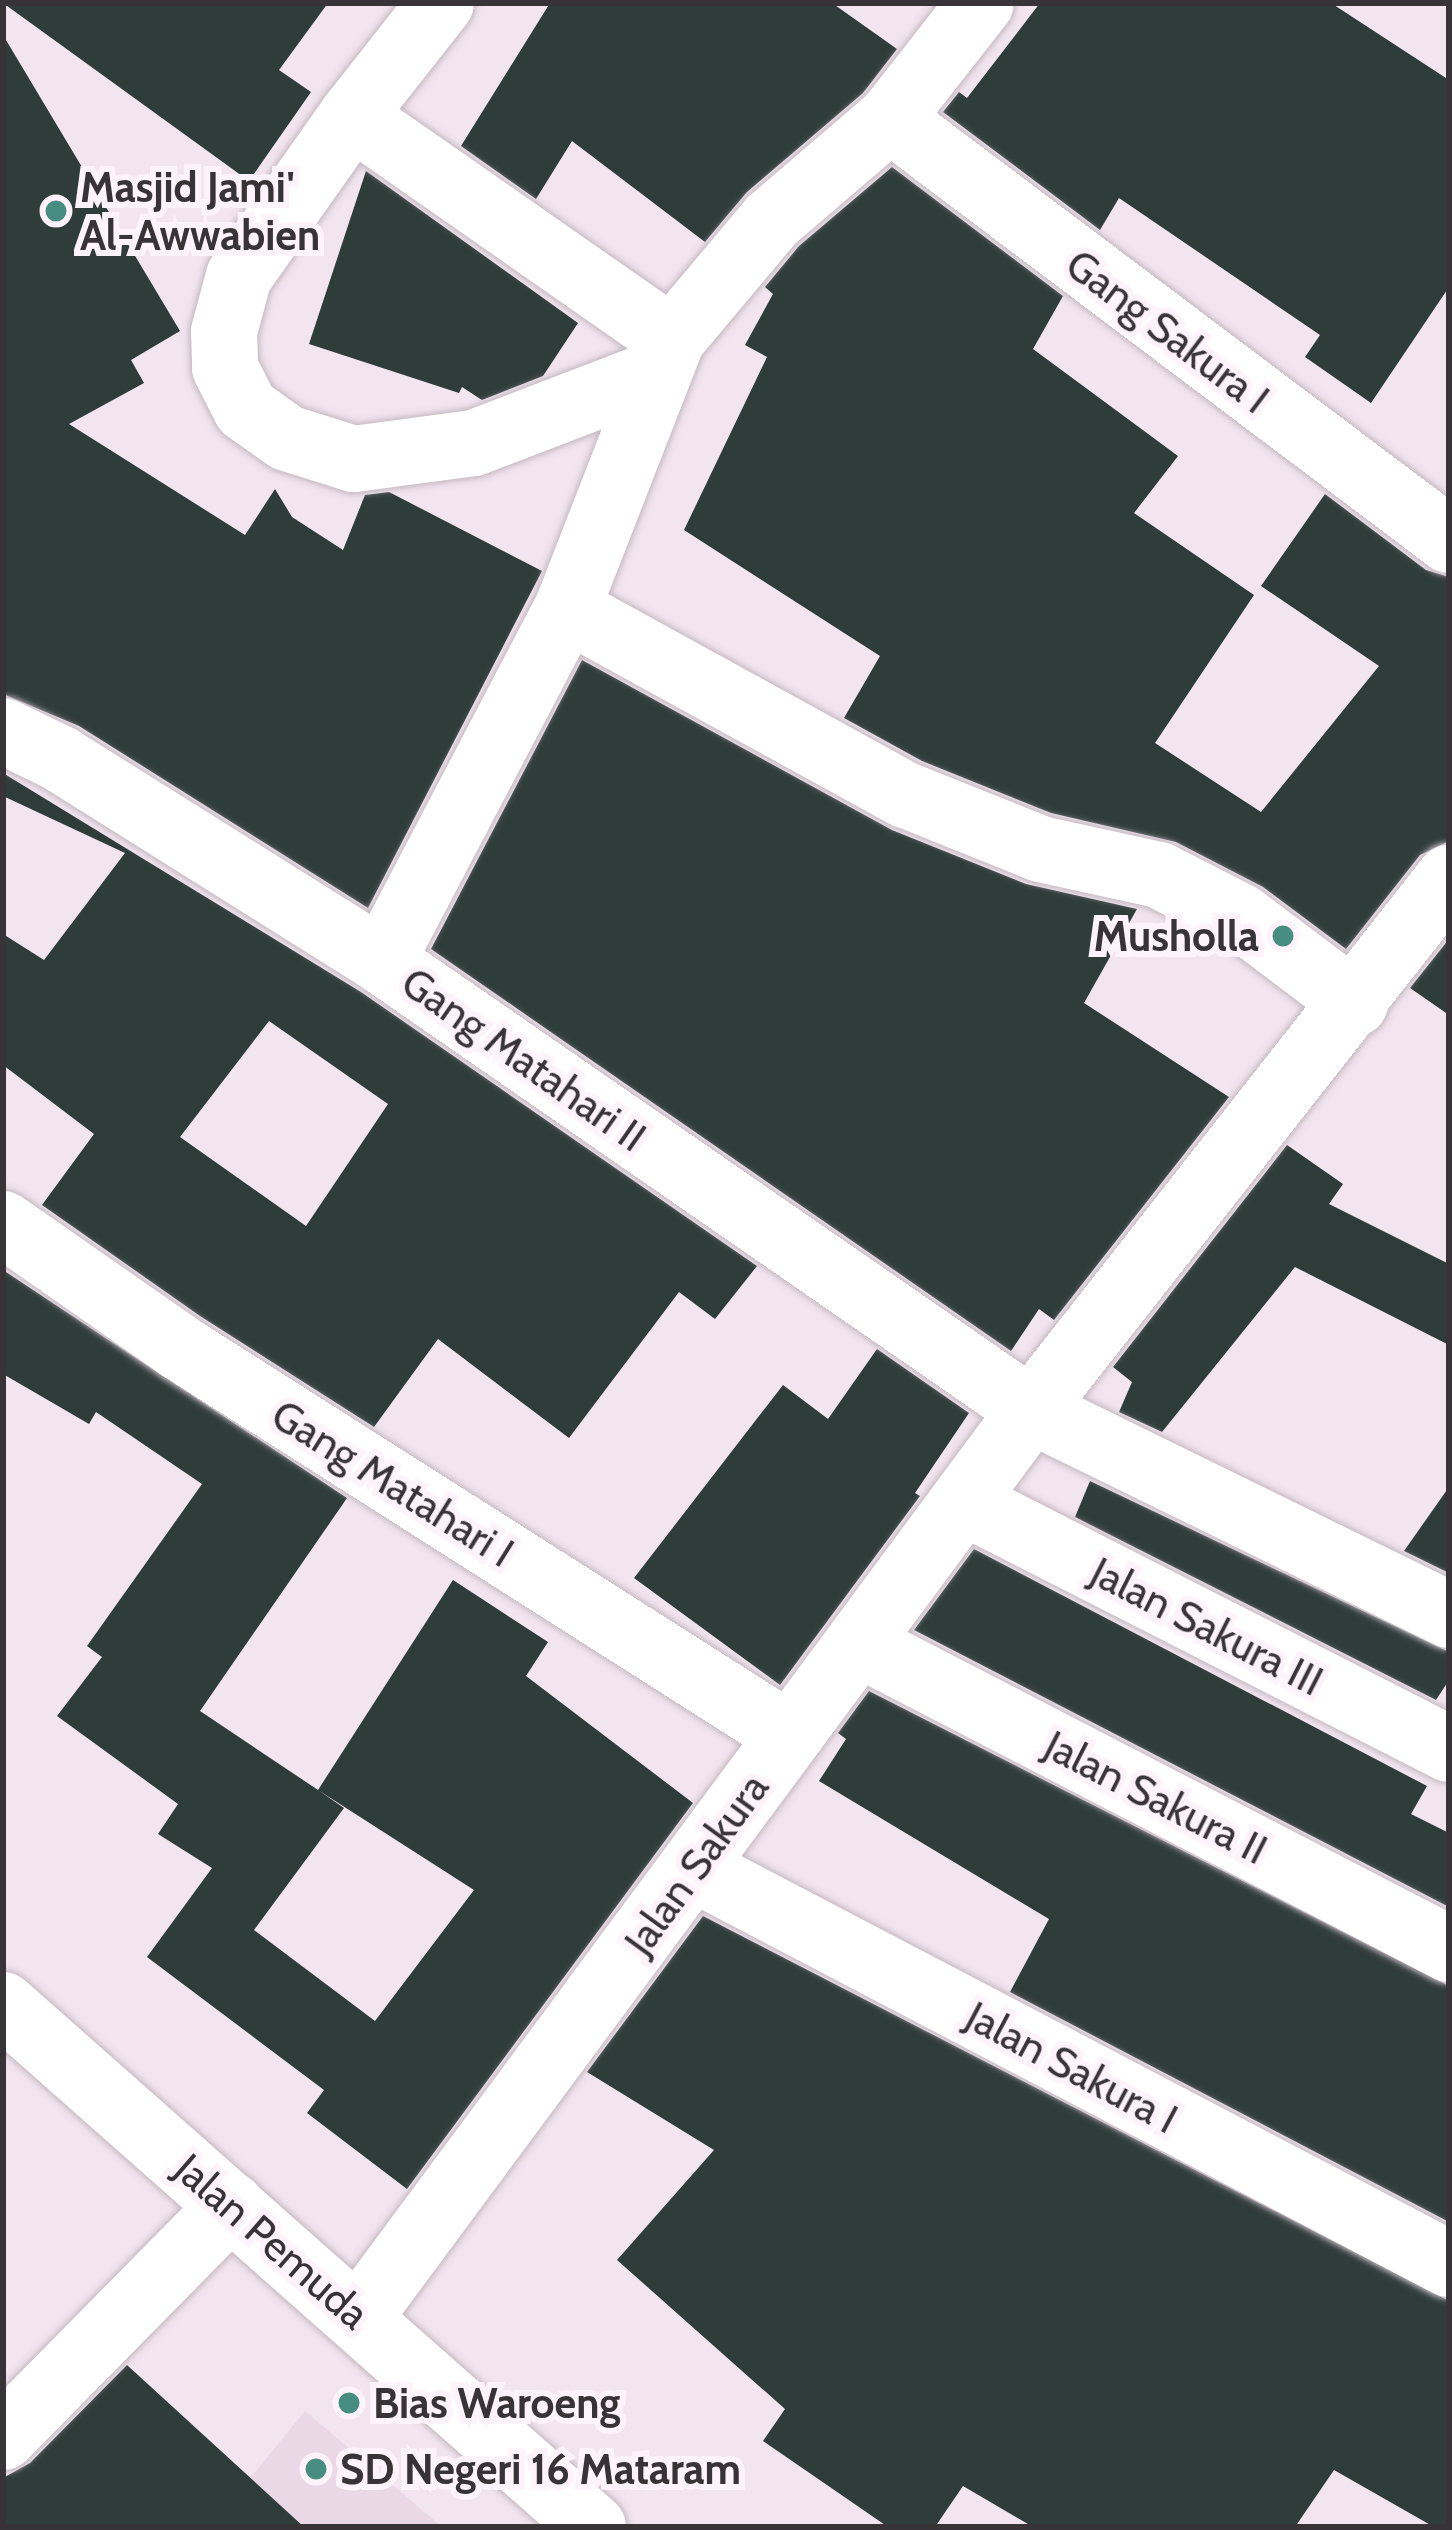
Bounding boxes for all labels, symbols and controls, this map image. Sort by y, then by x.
place label: Masjid Jami' Al-Awwabien [80,162,320,260]
marker: Masjid Jami' Al-Awwabien [43,198,69,224]
street label: Gang Sakura I [1057,238,1279,424]
place label: Musholla [1093,911,1259,961]
marker: Musholla [1270,923,1296,949]
street label: Gang Matahari II [392,956,656,1162]
street label: Gang Matahari I [263,1389,523,1577]
street label: Jalan Sakura III [1083,1546,1331,1706]
street label: Jalan Sakura II [1036,1719,1276,1875]
street label: Jalan Sakura [613,1763,779,1965]
street label: Jalan Sakura I [958,1990,1186,2144]
street label: Jalan Pemuda [165,2143,379,2339]
place label: Bias Waroeng [373,2378,620,2428]
marker: Bias Waroeng [336,2390,362,2416]
place label: SD Negeri 16 Mataram [340,2444,741,2494]
marker: SD Negeri 16 Mataram [303,2456,329,2482]

